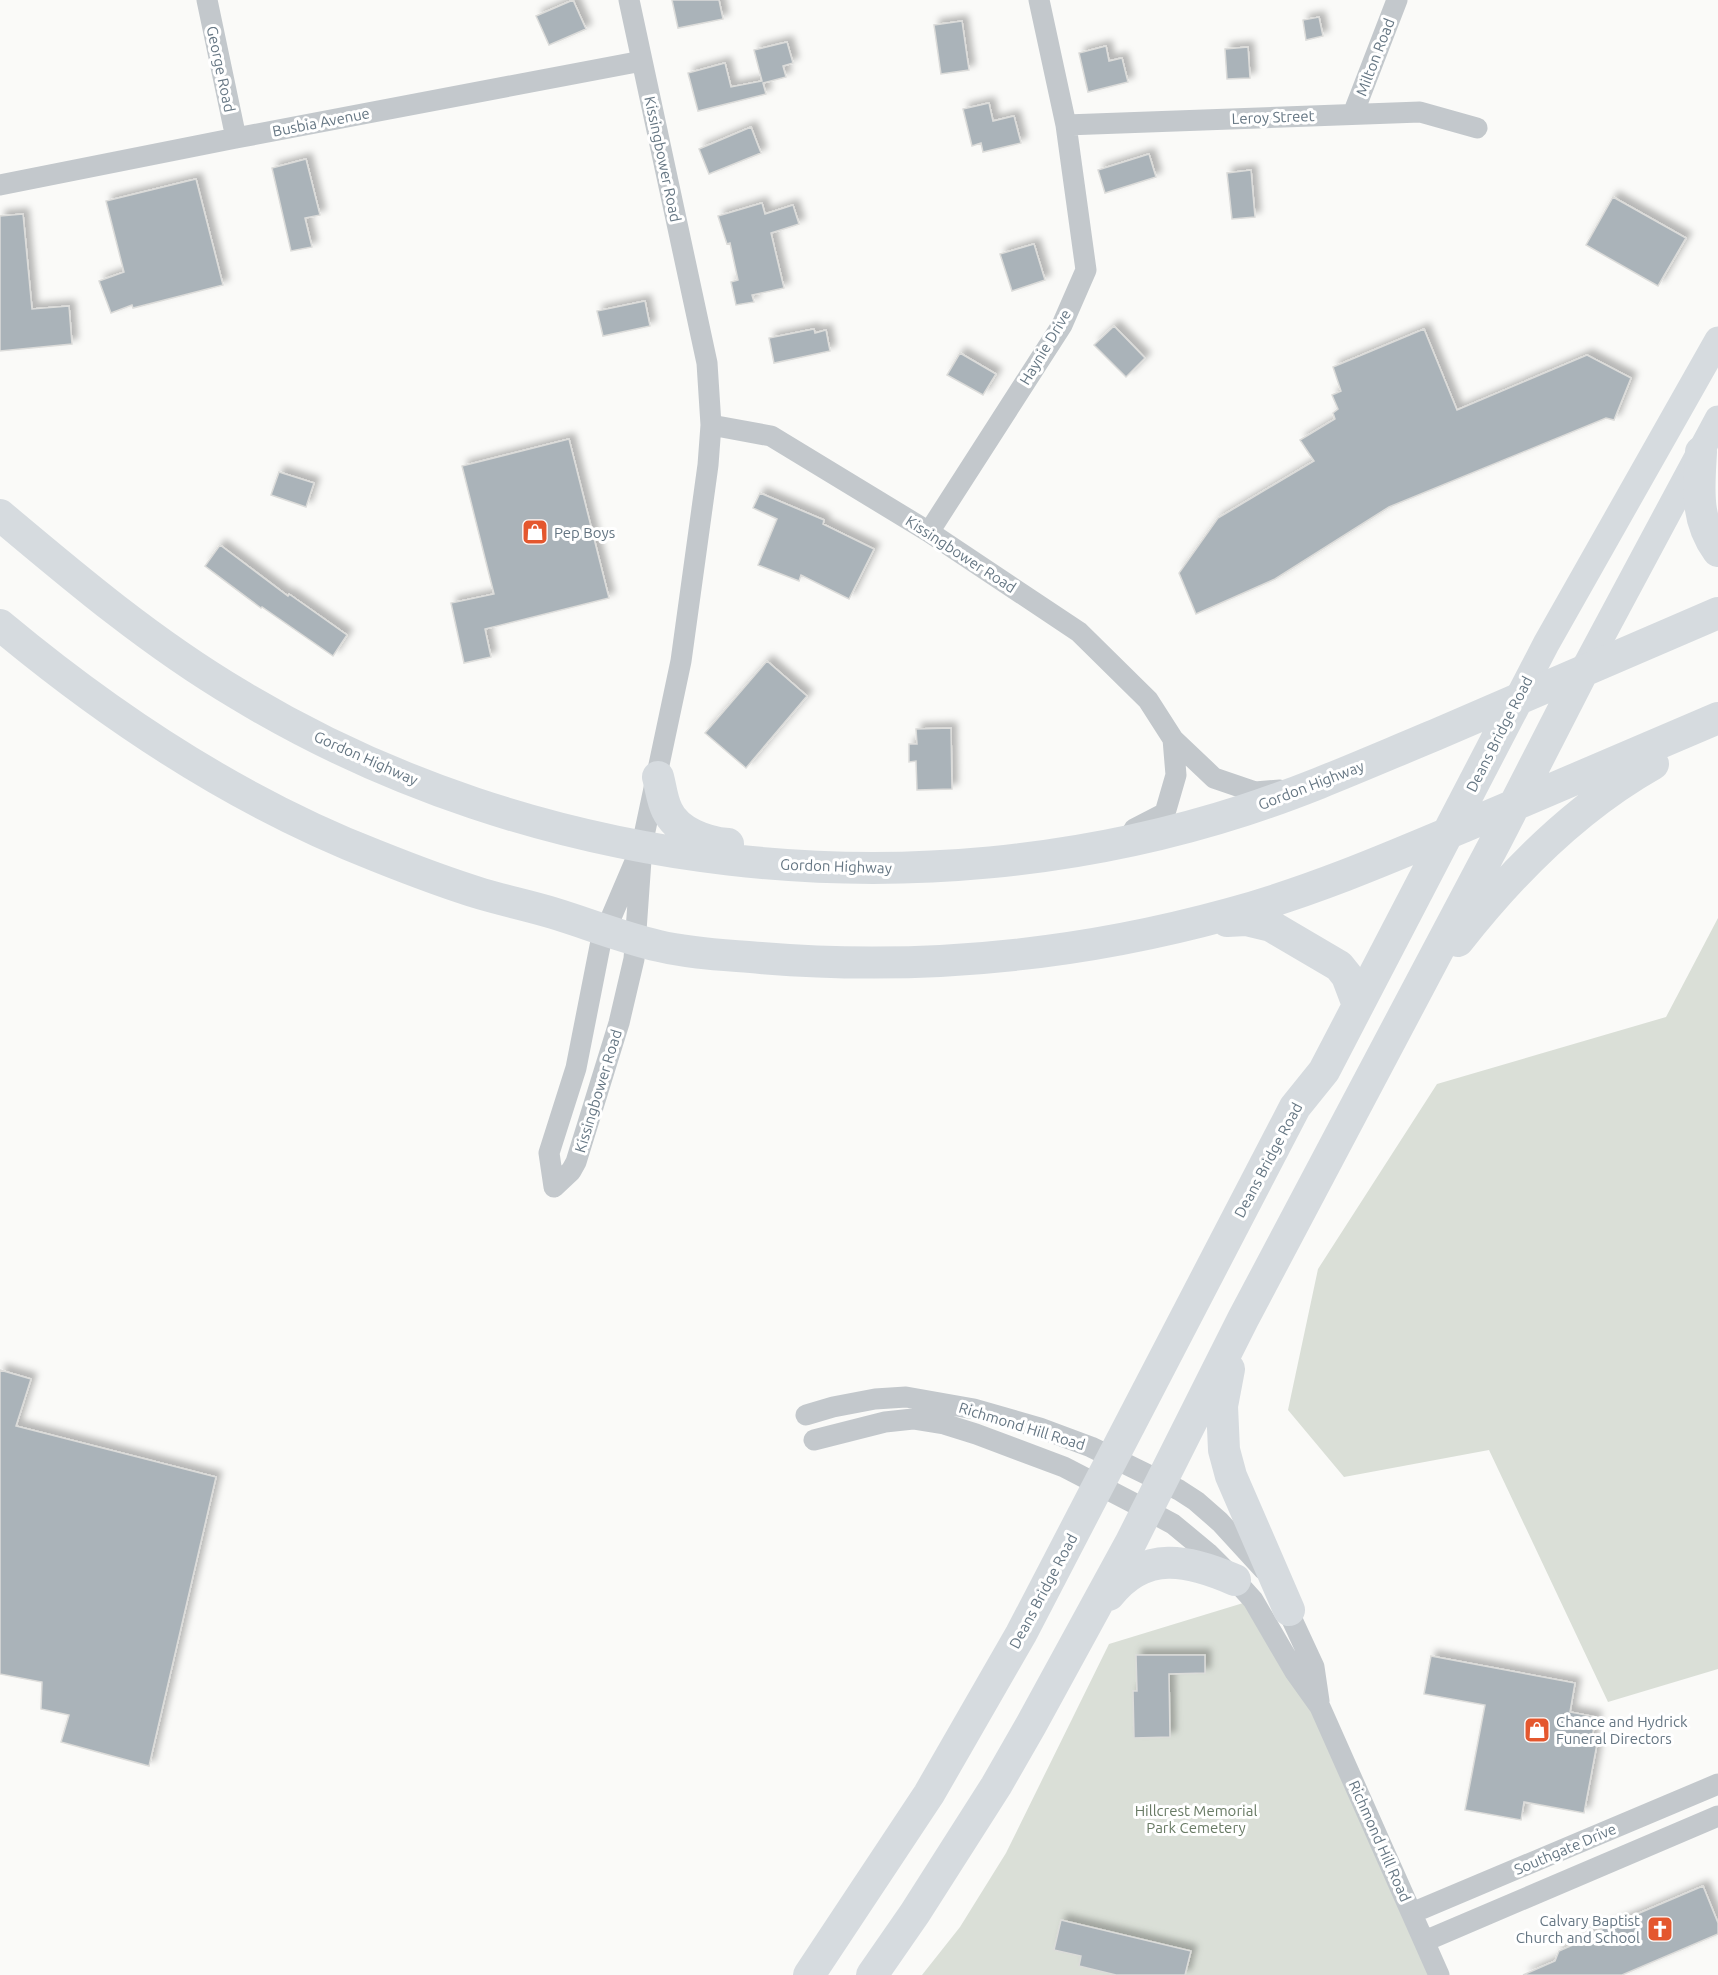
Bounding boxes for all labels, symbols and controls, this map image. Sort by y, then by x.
street label: Milton Road [1352,16,1398,98]
street label: George Road [204,24,238,114]
street label: Kissingbower Road [641,95,685,223]
street label: Busbia Avenue [271,104,371,140]
street label: Leroy Street [1231,107,1315,127]
street label: Haynie Drive [1016,306,1074,388]
street label: Kissingbower Road [903,512,1019,596]
shop icon: Pep Boys [520,517,550,547]
place label: Pep Boys [554,524,615,541]
street label: Deans Bridge Road [1462,673,1536,795]
street label: Gordon Highway [311,728,421,788]
street label: Gordon Highway [1256,757,1366,813]
street label: Gordon Highway [780,856,892,876]
street label: Kissingbower Road [571,1027,625,1155]
street label: Deans Bridge Road [1231,1100,1305,1220]
street label: Richmond Hill Road [957,1399,1087,1453]
street label: Deans Bridge Road [1006,1531,1080,1651]
place label: Chance and Hydrick Funeral Directors [1556,1713,1688,1747]
shop icon: Chance and Hydrick Funeral Directors [1522,1715,1552,1745]
street label: Richmond Hill Road [1346,1778,1414,1904]
park label: Hillcrest Memorial Park Cemetery [1135,1802,1257,1836]
street label: Southgate Drive [1511,1820,1619,1878]
place label: Calvary Baptist Church and School [1516,1912,1640,1946]
church icon: Calvary Baptist Church and School [1645,1914,1675,1944]

